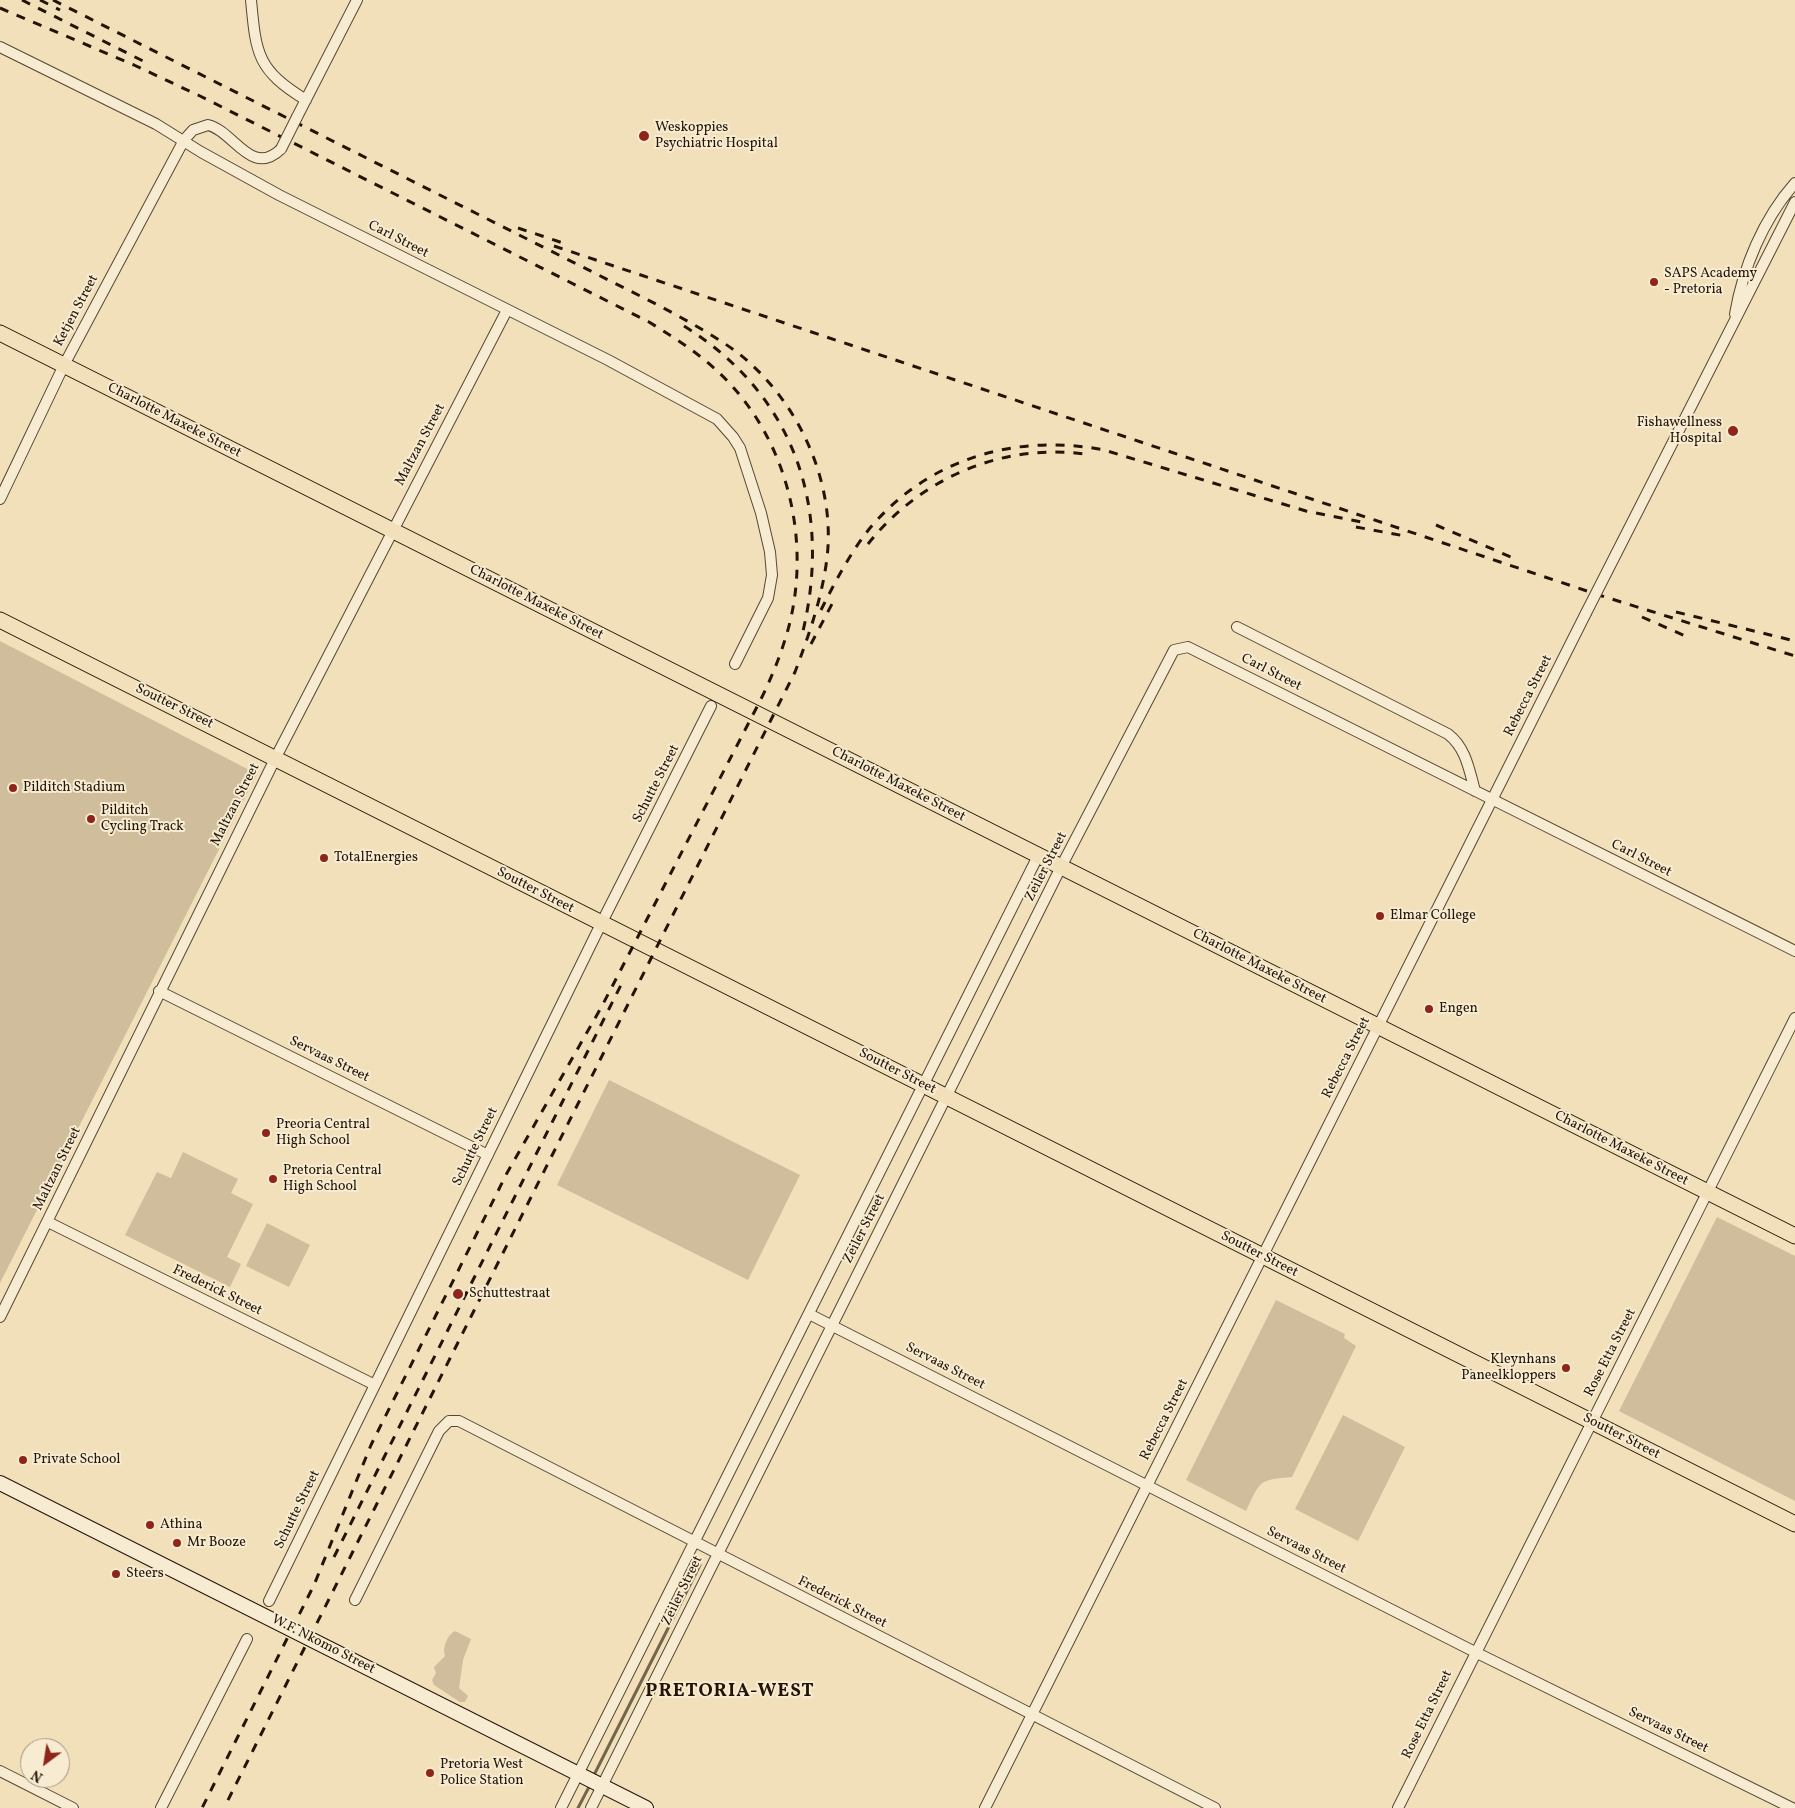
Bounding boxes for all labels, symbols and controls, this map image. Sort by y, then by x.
place label: Weskoppies Psychiatric Hospital [655,120,778,152]
marker: Weskoppies Psychiatric Hospital [637,129,651,143]
street label: Carl Street [365,218,431,262]
place label: SAPS Academy - Pretoria [1664,266,1757,298]
street label: Ketjen Street [51,272,103,350]
marker: SAPS Academy - Pretoria [1648,276,1660,288]
street label: Charlotte Maxeke Street [104,380,244,462]
street label: Maltzan Street [392,401,450,489]
place label: Fishawellness Hospital [1637,415,1722,448]
marker: Fishawellness Hospital [1726,424,1740,438]
street label: Charlotte Maxeke Street [466,562,606,644]
street label: Carl Street [1238,651,1304,695]
street label: Rebecca Street [1501,652,1557,740]
street label: Soutter Street [132,681,216,733]
street label: Schutte Street [630,742,684,826]
street label: Charlotte Maxeke Street [828,744,968,826]
street label: Maltzan Street [208,761,264,849]
place label: Pilditch Stadium [23,780,125,796]
marker: Pilditch Stadium [7,782,19,794]
place label: Pilditch Cycling Track [101,803,184,836]
marker: Pilditch Cycling Track [85,813,97,825]
street label: Zeiler Street [1022,829,1072,905]
street label: Carl Street [1608,837,1674,881]
place label: TotalEnergies [334,850,418,866]
marker: TotalEnergies [318,852,330,864]
street label: Soutter Street [493,864,577,918]
place label: Elmar College [1390,908,1476,924]
marker: Elmar College [1374,910,1386,922]
street label: Charlotte Maxeke Street [1189,926,1329,1008]
place label: Engen [1439,1001,1478,1017]
marker: Engen [1423,1003,1435,1015]
street label: Rebecca Street [1319,1014,1375,1102]
street label: Servaas Street [286,1033,372,1087]
street label: Soutter Street [855,1045,939,1099]
street label: Schutte Street [450,1105,502,1189]
street label: Charlotte Maxeke Street [1551,1108,1691,1190]
place label: Preoria Central High School [276,1117,370,1150]
street label: Maltzan Street [31,1124,85,1214]
marker: Preoria Central High School [260,1127,272,1139]
place label: Pretoria Central High School [283,1163,382,1196]
marker: Pretoria Central High School [267,1173,279,1185]
street label: Zeiler Street [840,1191,890,1267]
street label: Soutter Street [1217,1228,1301,1282]
street label: Frederick Street [169,1262,265,1320]
place label: Schuttestraat [469,1286,550,1302]
marker: Schuttestraat [451,1287,465,1301]
street label: Rose Etta Street [1582,1306,1640,1400]
street label: Servaas Street [902,1340,988,1394]
place label: Kleynhans Paneelkloppers [1461,1352,1556,1384]
marker: Kleynhans Paneelkloppers [1560,1362,1572,1374]
street label: Rebecca Street [1137,1376,1193,1464]
street label: Soutter Street [1579,1410,1663,1464]
place label: Private School [33,1452,120,1468]
marker: Private School [17,1454,29,1466]
street label: Schutte Street [272,1468,324,1552]
place label: Athina [160,1517,202,1533]
marker: Athina [144,1519,156,1531]
street label: Servaas Street [1263,1524,1349,1578]
place label: Mr Booze [187,1535,246,1551]
marker: Mr Booze [171,1537,183,1549]
street label: Zeiler Street [659,1553,707,1629]
place label: Steers [126,1566,164,1582]
marker: Steers [110,1568,122,1580]
street label: Frederick Street [795,1573,889,1633]
street label: W.F. Nkomo Street [268,1612,378,1678]
street label: Rose Etta Street [1399,1668,1457,1762]
district label: PRETORIA-WEST [644,1682,816,1704]
street label: Servaas Street [1625,1704,1711,1758]
north arrow [20,1738,70,1788]
place label: Pretoria West Police Station [440,1757,524,1790]
text: N [28,1765,47,1786]
marker: Pretoria West Police Station [424,1767,436,1779]

